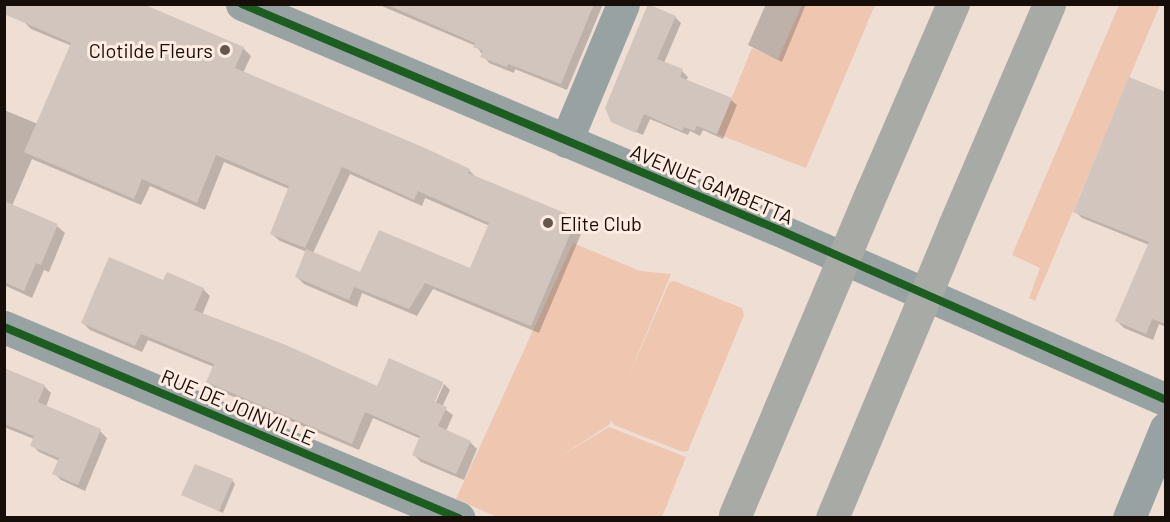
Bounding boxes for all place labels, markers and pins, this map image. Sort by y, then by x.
place label: Clotilde Fleurs [89,38,213,62]
marker: Clotilde Fleurs [218,43,232,57]
place label: Elite Club [560,211,642,235]
marker: Elite Club [541,216,555,230]

